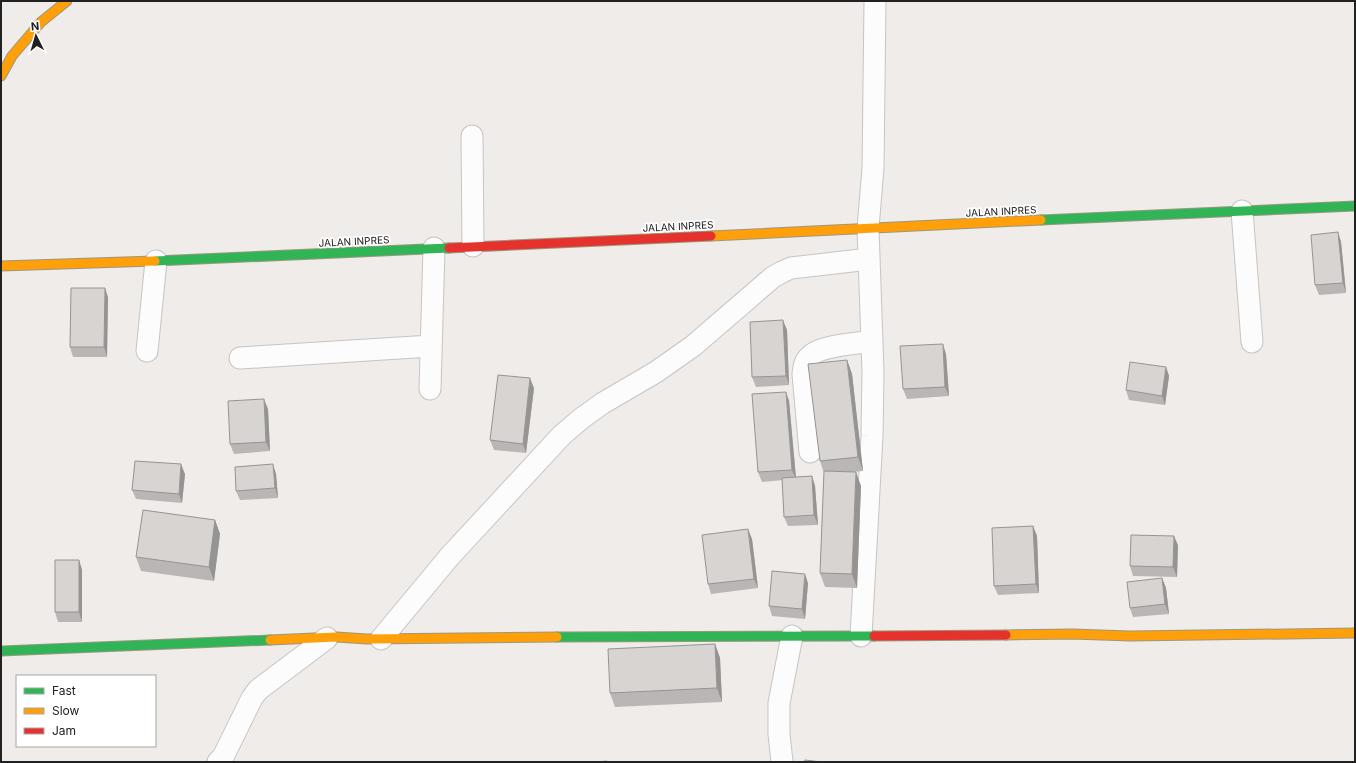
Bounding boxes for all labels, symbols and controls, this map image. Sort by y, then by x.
north arrow [16,16,56,56]
text: N [30,19,40,33]
street label: JALAN INPRES [965,203,1037,219]
street label: JALAN INPRES [642,218,714,234]
street label: JALAN INPRES [318,233,390,249]
legend [16,675,156,747]
text: Fast [52,683,76,698]
text: Slow [52,703,80,718]
text: Jam [52,723,76,738]

